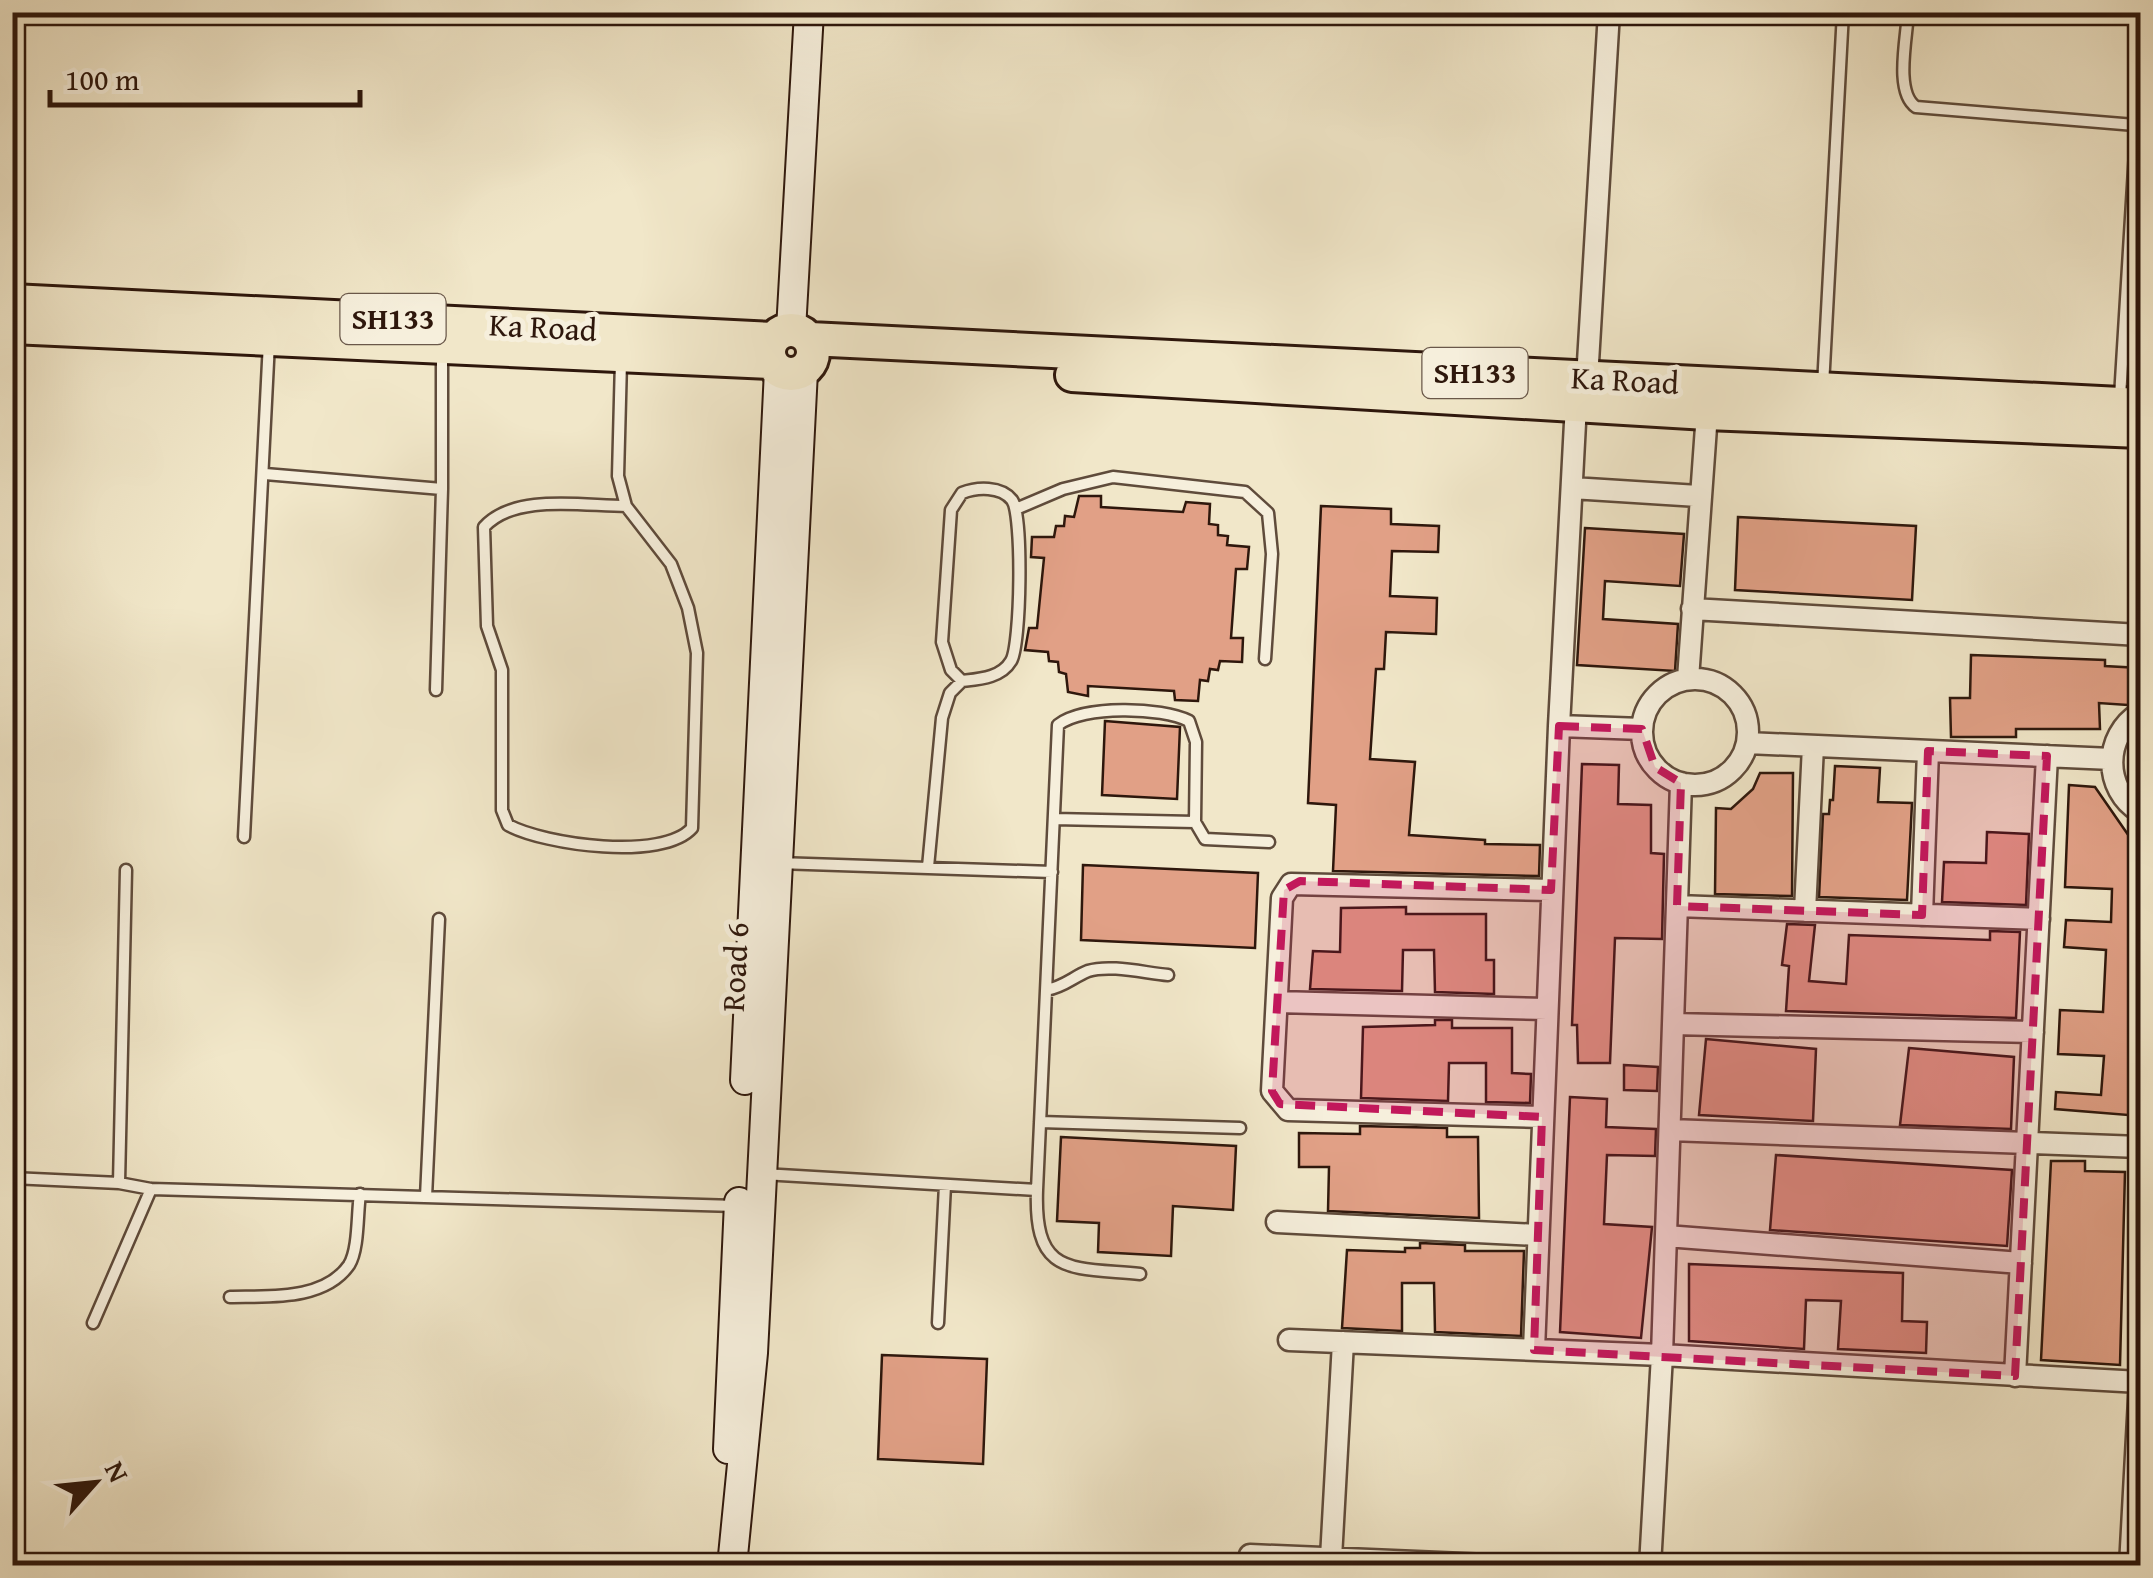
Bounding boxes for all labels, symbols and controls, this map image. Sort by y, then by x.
scale bar [50,45,360,107]
text: 100 m [65,57,140,101]
road number: SH133 [340,294,446,344]
street label: Ka Road [488,300,598,353]
road number: SH133 [1422,348,1528,398]
street label: Ka Road [1570,353,1680,406]
street label: Road 6 [709,921,760,1013]
north arrow [45,1433,145,1533]
text: N [95,1454,140,1489]

